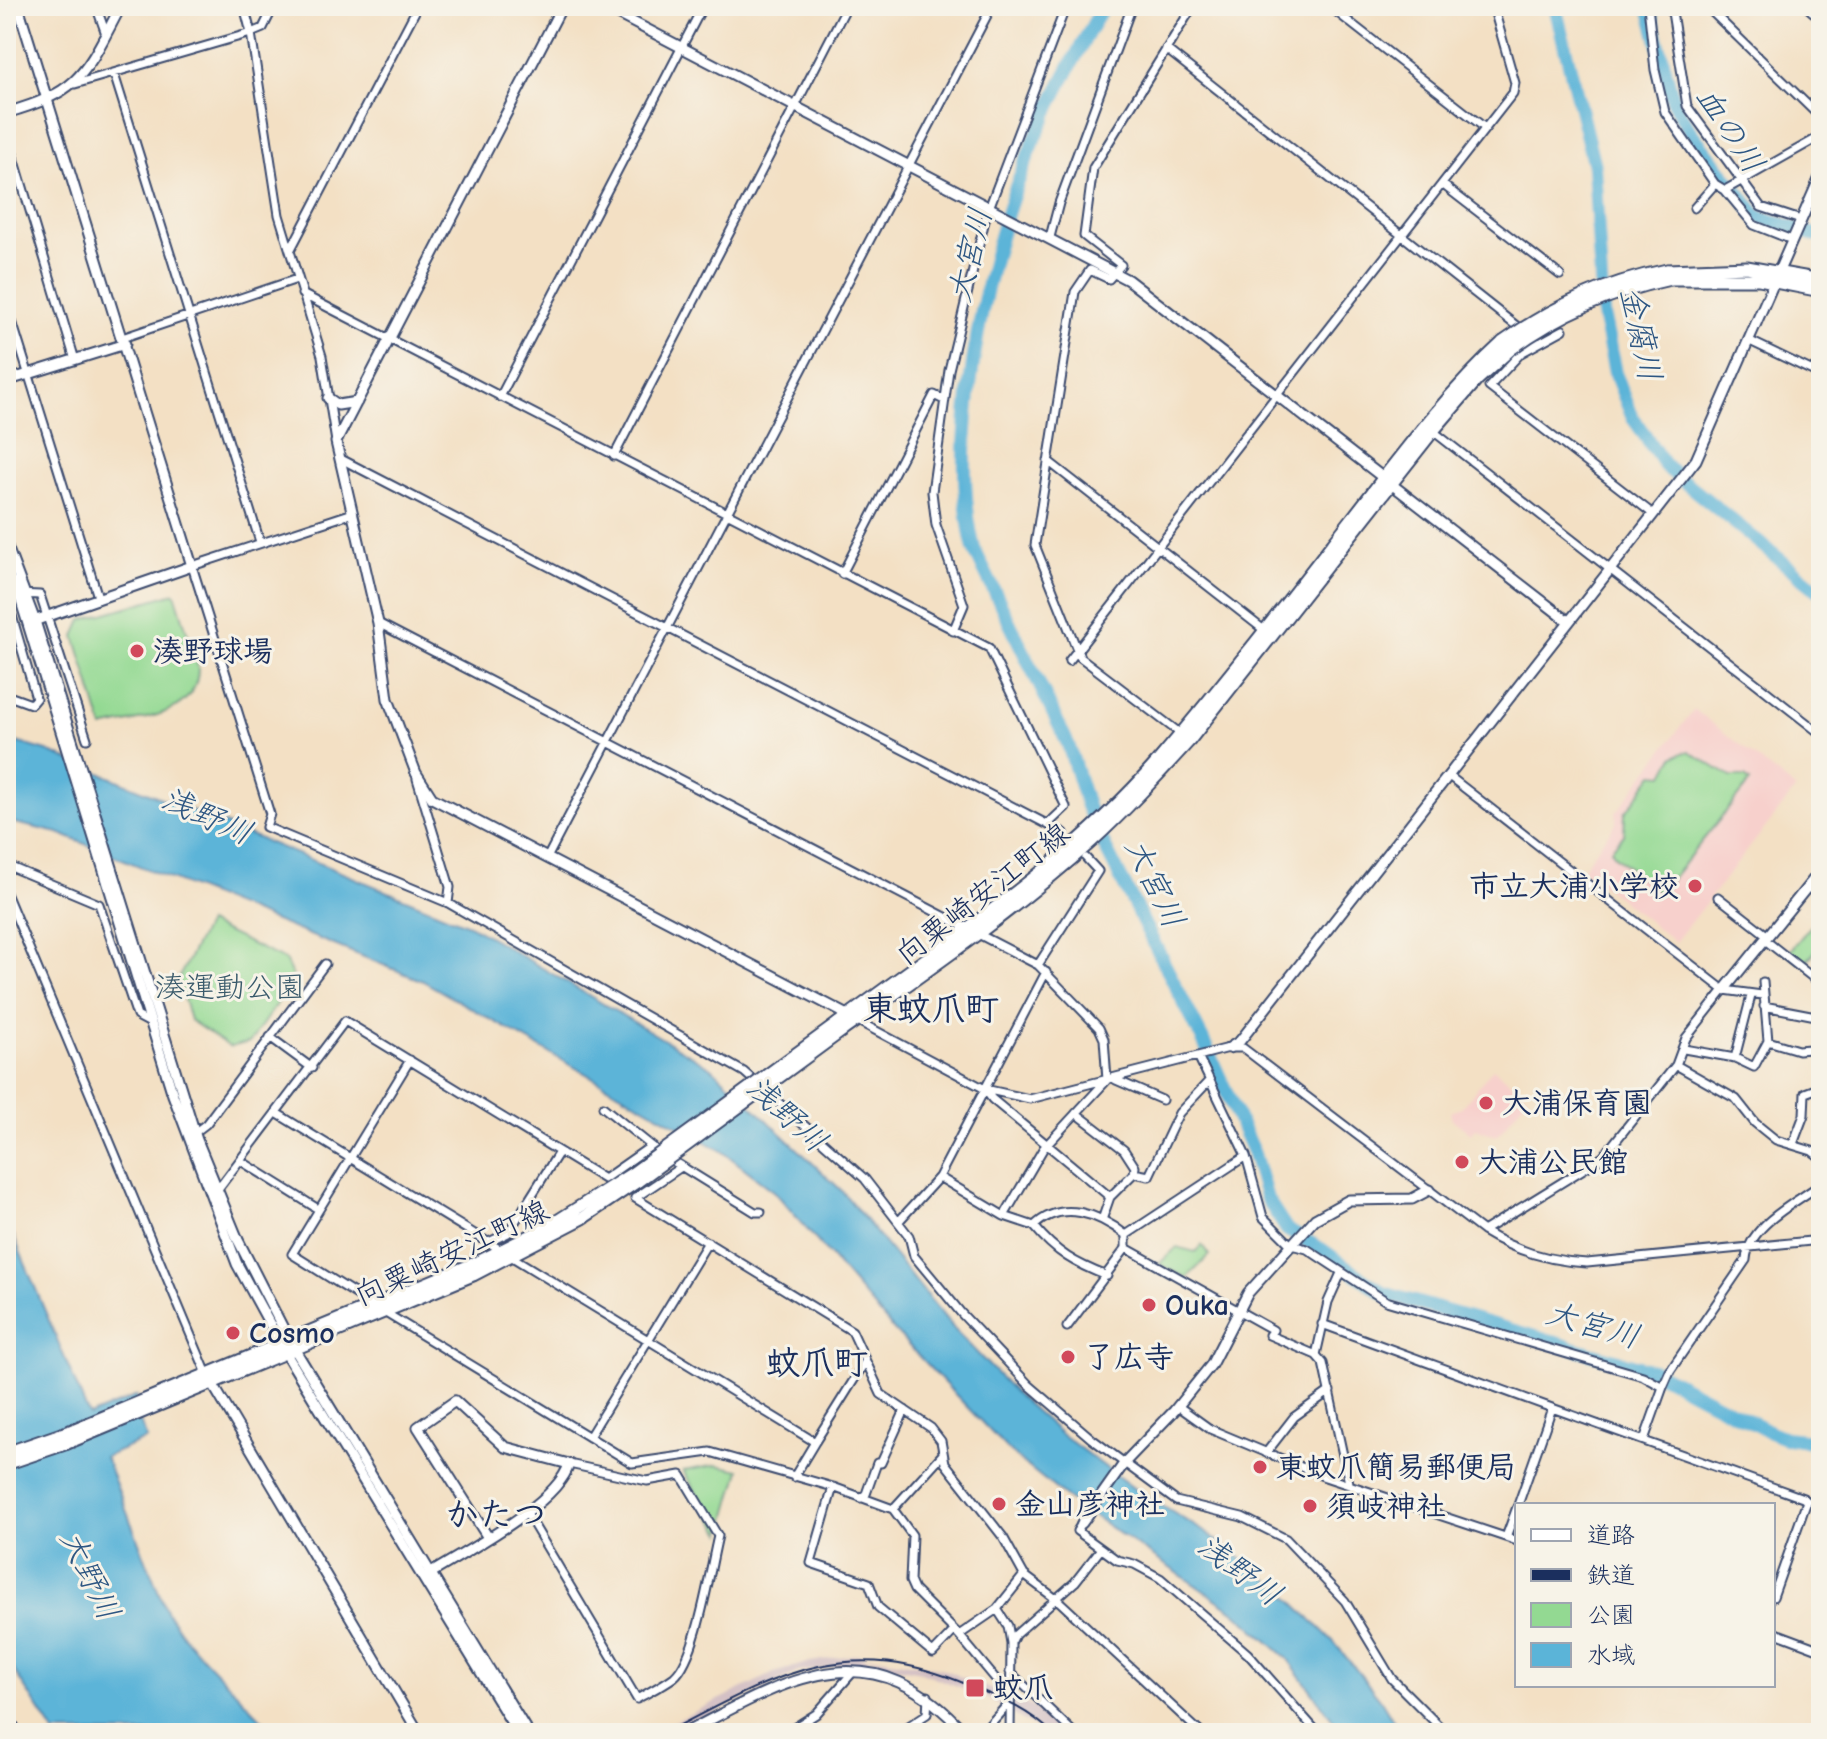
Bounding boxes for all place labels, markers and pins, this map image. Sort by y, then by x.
place label: 湊野球場 [153,634,273,669]
marker: 湊野球場 [128,642,146,660]
place label: 市立大浦小学校 [1469,869,1679,904]
marker: 市立大浦小学校 [1686,877,1704,895]
place label: 大浦保育園 [1502,1086,1652,1121]
marker: 大浦保育園 [1477,1094,1495,1112]
place label: 大浦公民館 [1478,1145,1628,1180]
marker: 大浦公民館 [1453,1153,1471,1171]
place label: Ouka [1165,1288,1229,1323]
marker: Ouka [1140,1296,1158,1314]
place label: Cosmo [249,1316,335,1351]
marker: Cosmo [224,1324,242,1342]
place label: 了広寺 [1084,1340,1174,1375]
marker: 了広寺 [1059,1348,1077,1366]
place label: 東蚊爪簡易郵便局 [1276,1450,1516,1485]
marker: 東蚊爪簡易郵便局 [1251,1458,1269,1476]
place label: 金山彦神社 [1015,1487,1165,1522]
place label: 須岐神社 [1326,1489,1446,1524]
marker: 金山彦神社 [990,1495,1008,1513]
marker: 須岐神社 [1301,1497,1319,1515]
place label: 蚊爪 [993,1671,1053,1706]
marker: 蚊爪 [964,1677,986,1699]

